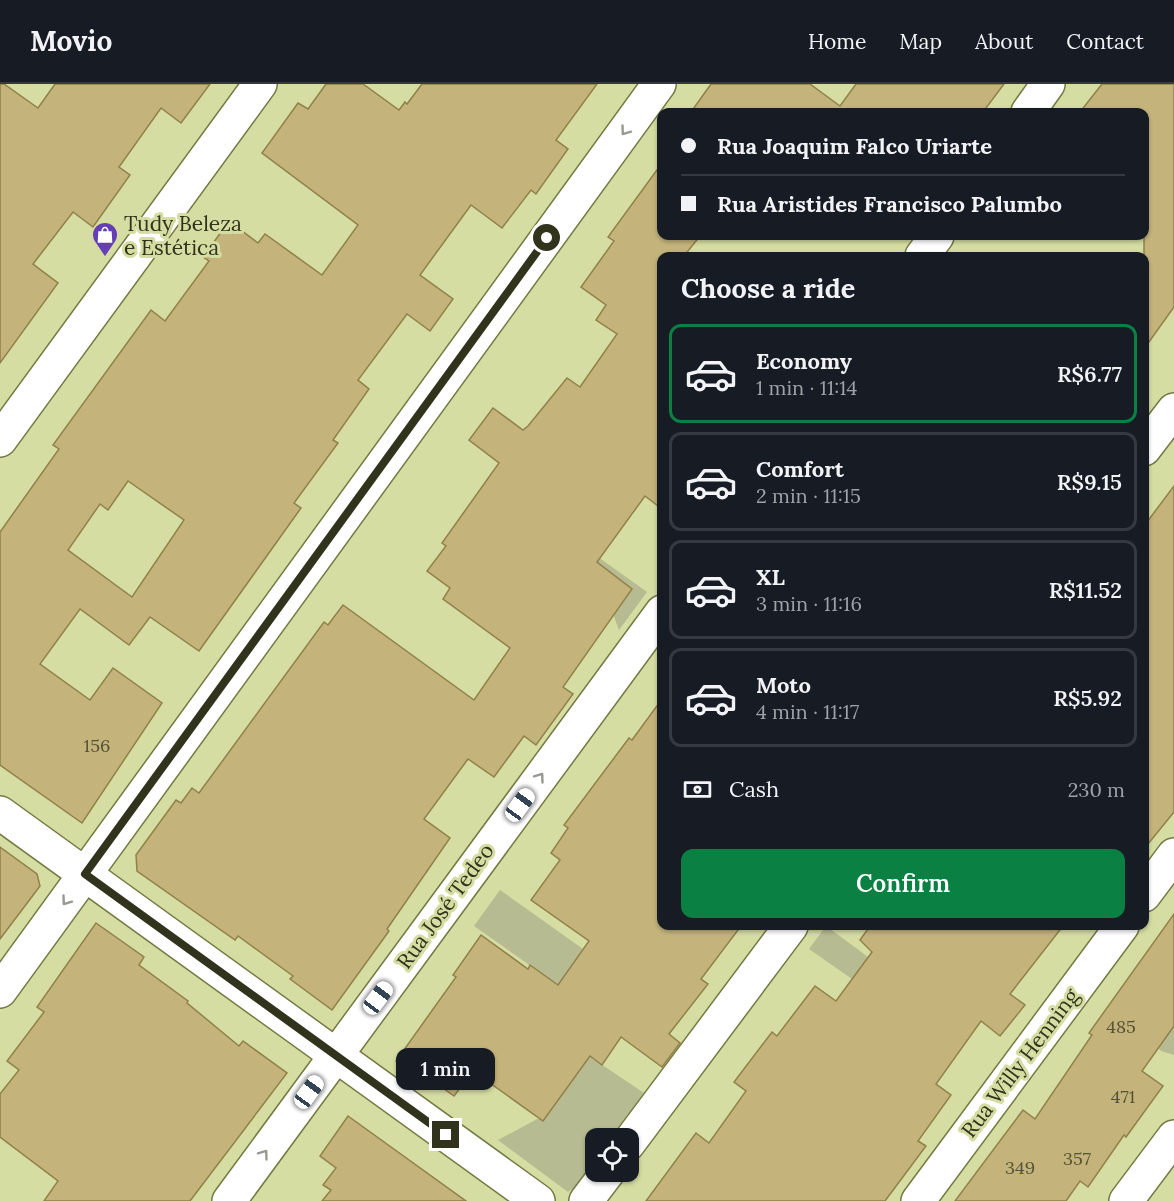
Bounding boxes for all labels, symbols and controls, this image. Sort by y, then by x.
text: Movio [30,23,112,59]
text: Home [808,28,866,55]
text: Map [899,28,942,55]
text: About [975,28,1033,55]
text: Contact [1066,28,1144,55]
one-way arrow [621,125,632,136]
text: Rua Joaquim Falco Uriarte [717,132,992,160]
text: Rua Aristides Francisco Palumbo [717,190,1062,218]
place label: Tudy Beleza e Estética [124,210,242,261]
shop icon: Tudy Beleza e Estética [90,220,120,258]
route start [533,224,560,251]
text: Choose a ride [681,271,855,305]
icon: car [684,347,738,401]
text: Economy [756,347,852,375]
text: R$6.77 [1057,360,1122,388]
text: 1 min · 11:14 [756,375,857,400]
icon: car [684,455,738,509]
text: Comfort [756,455,844,483]
text: R$9.15 [1057,468,1122,496]
text: 2 min · 11:15 [756,483,861,508]
icon: car [684,563,738,617]
text: XL [756,563,785,591]
text: R$11.52 [1049,576,1122,604]
text: 3 min · 11:16 [756,591,862,616]
icon: car [684,671,738,725]
text: Moto [756,671,811,699]
text: R$5.92 [1053,684,1122,712]
text: 4 min · 11:17 [756,699,859,724]
house number: 156 [84,734,110,757]
one-way arrow [533,772,544,783]
icon: cash [681,773,714,806]
text: Cash [729,775,779,803]
text: 230 m [1068,777,1125,802]
car [502,785,538,825]
street label: Rua José Tedeo [390,838,500,974]
button: Confirm [681,849,1125,918]
one-way arrow [62,894,73,905]
car [360,978,396,1018]
street label: Rua Willy Henning [955,983,1085,1143]
house number: 485 [1106,1015,1136,1038]
callout: 1 min [396,1048,496,1090]
text: 1 min [420,1056,471,1081]
car [291,1072,327,1112]
house number: 471 [1111,1085,1135,1108]
route end [432,1121,459,1148]
map controls [585,1128,639,1182]
button: locate [585,1128,639,1182]
house number: 357 [1063,1147,1091,1170]
one-way arrow [256,1149,267,1160]
house number: 349 [1005,1156,1035,1179]

